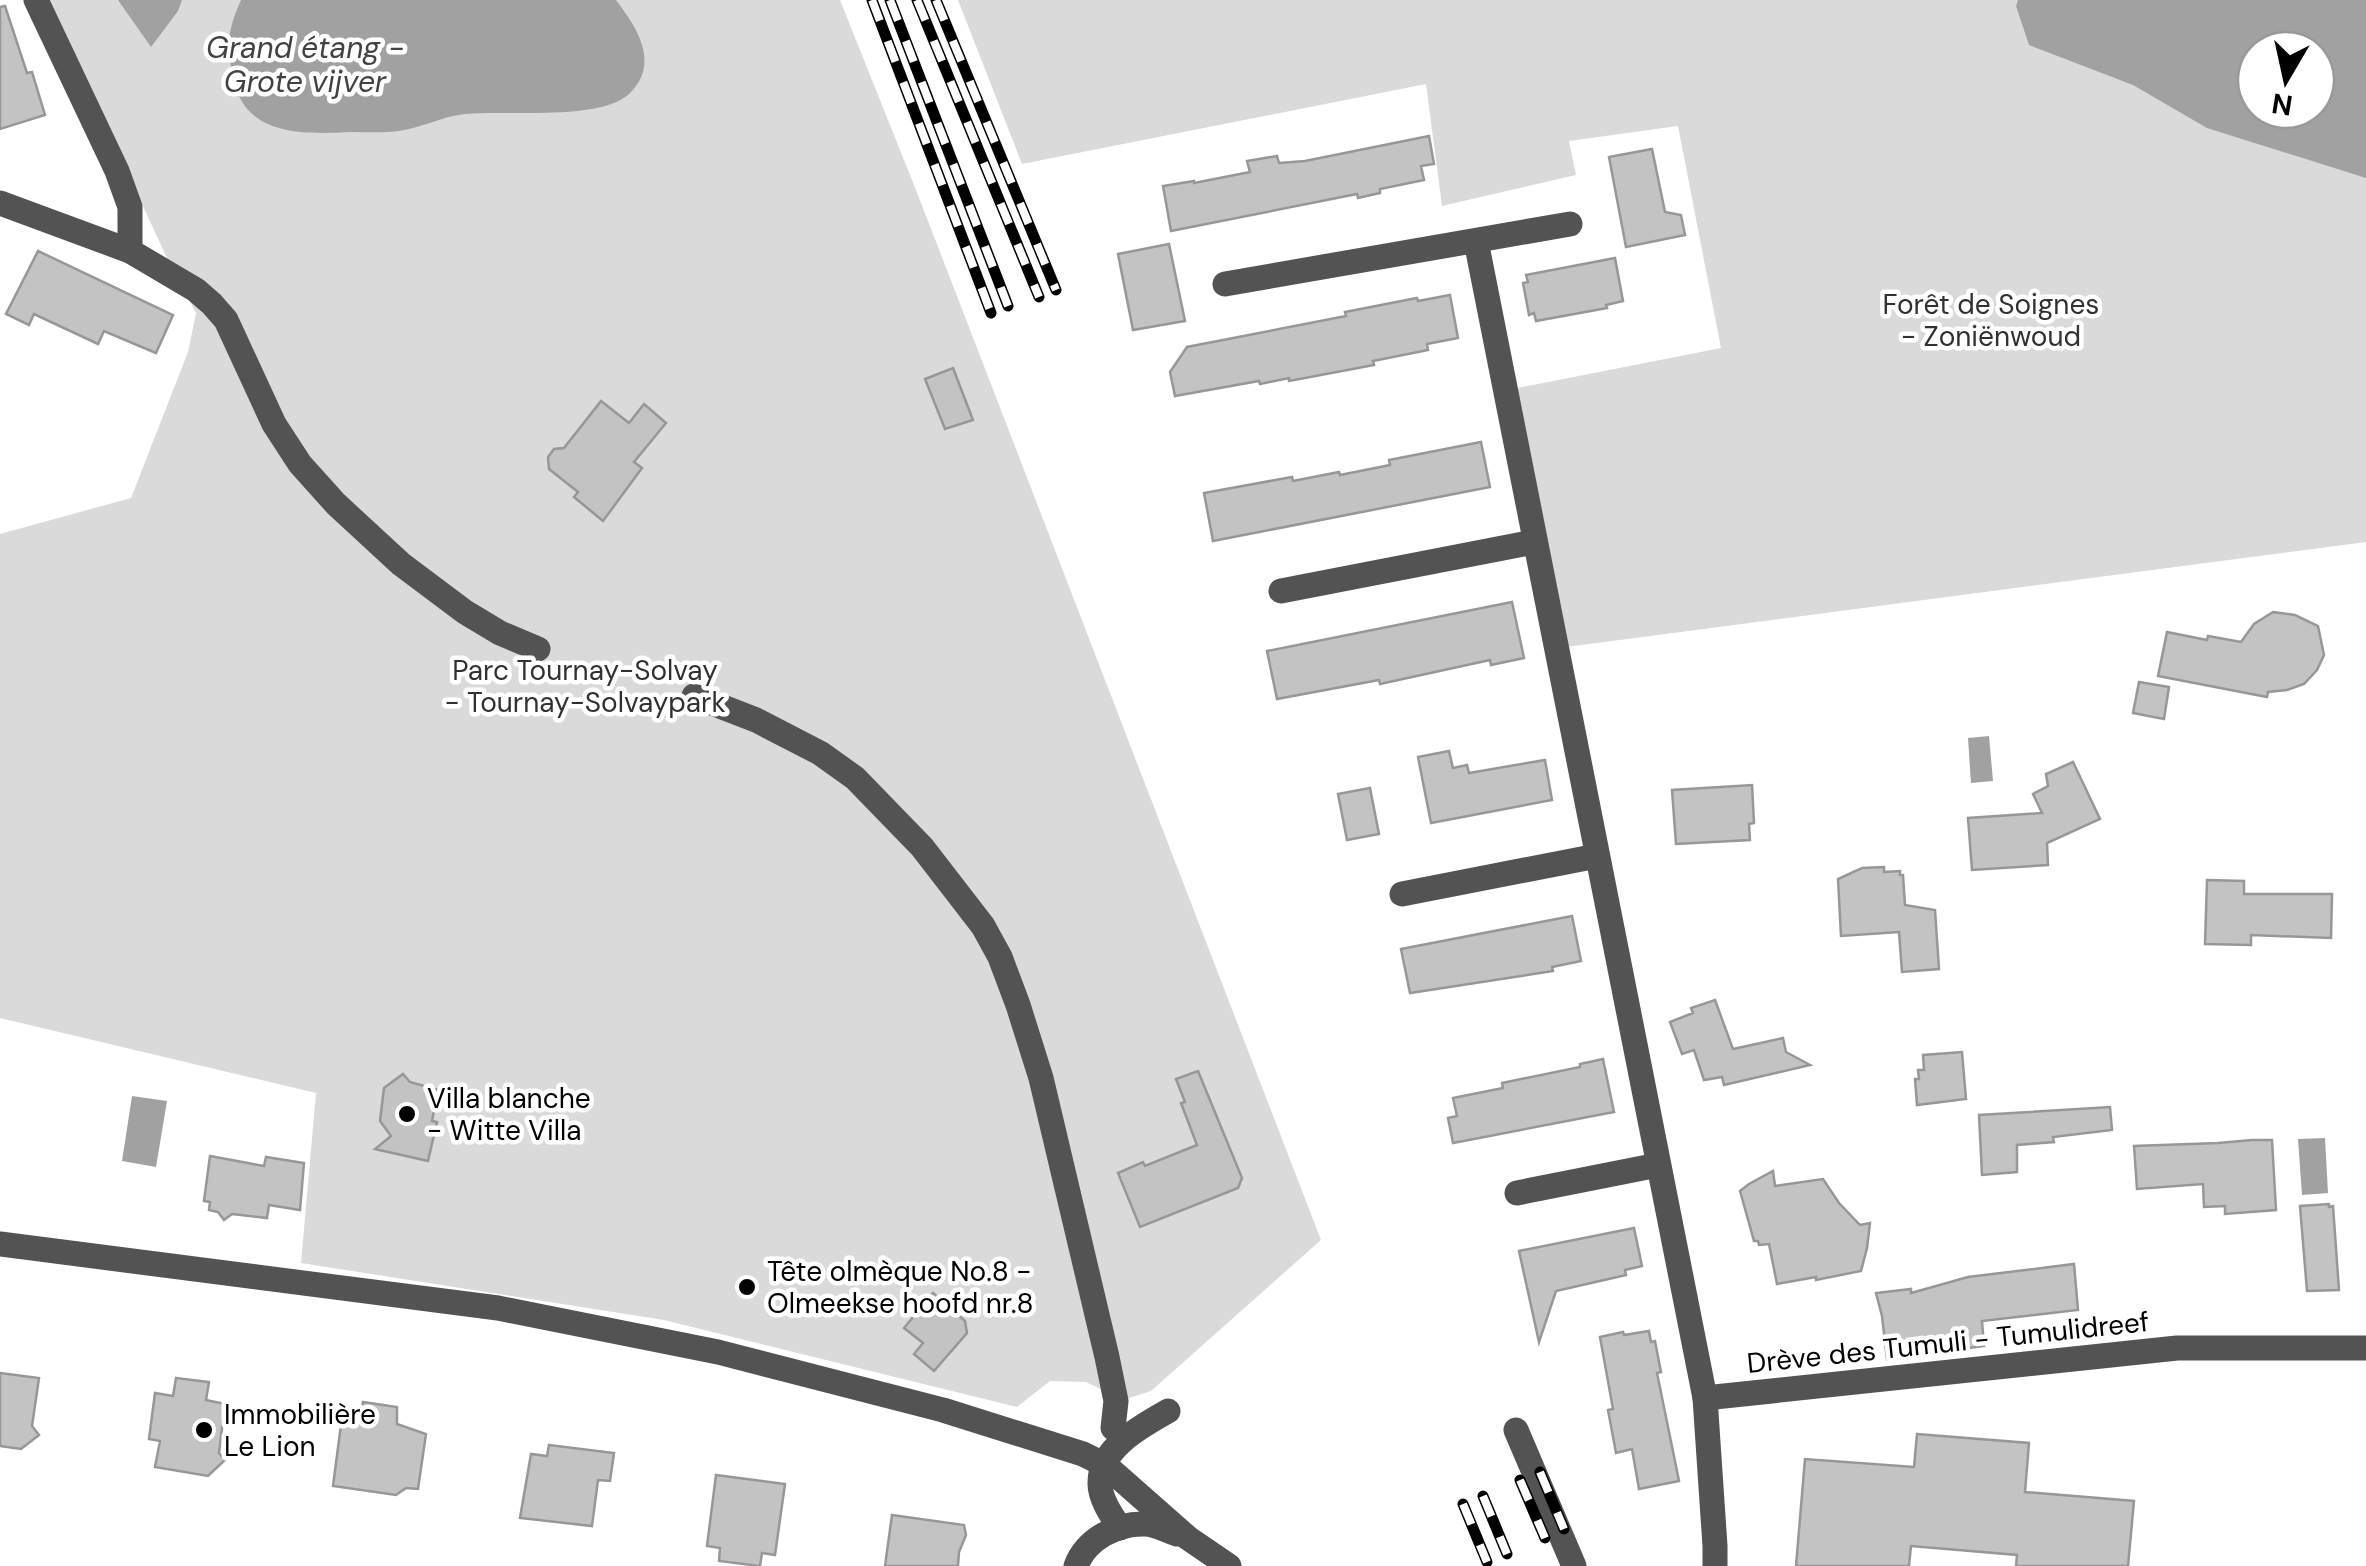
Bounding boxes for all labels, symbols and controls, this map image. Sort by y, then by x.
water label: Grand étang - Grote vijver [206,28,404,101]
north arrow [2236,30,2336,130]
text: N [2269,84,2295,124]
park label: Forêt de Soignes - Zoniënwoud [1883,286,2099,355]
park label: Parc Tournay-Solvay - Tournay-Solvaypark [444,652,726,721]
place label: Villa blanche - Witte Villa [427,1080,591,1149]
marker: Villa blanche - Witte Villa [396,1103,418,1125]
place label: Tête olmèque No.8 - Olmeekse hoofd nr.8 [767,1253,1034,1322]
marker: Tête olmèque No.8 - Olmeekse hoofd nr.8 [736,1276,758,1298]
street label: Drève des Tumuli - Tumulidreef [1745,1303,2151,1382]
place label: Immobilière Le Lion [224,1396,376,1465]
marker: Immobilière Le Lion [193,1419,215,1441]

